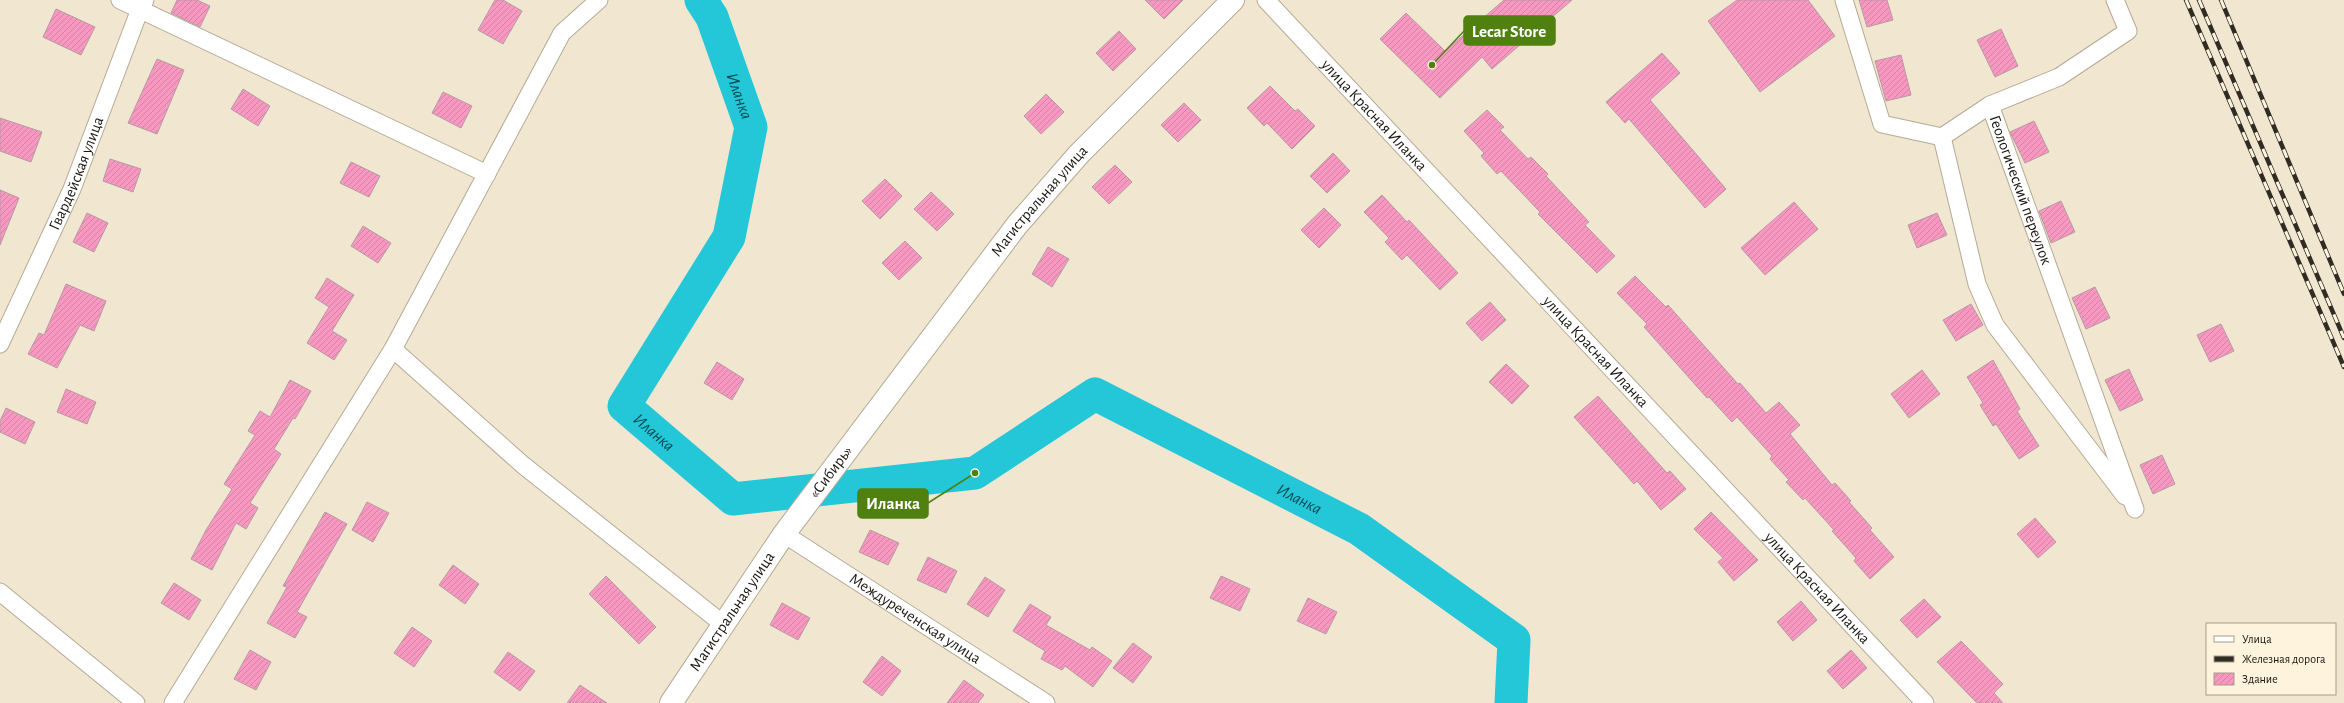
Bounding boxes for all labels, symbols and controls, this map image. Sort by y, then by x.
callout: Lecar Store [1464,16,1555,45]
text: Lecar Store [1472,23,1546,40]
street label: улица Красная Иланка [1317,56,1430,174]
water label: Иланка [724,71,756,121]
street label: Геологический переулок [1986,113,2055,267]
street label: Гвардейская улица [46,115,107,233]
street label: Магистральная улица [988,142,1091,259]
street label: улица Красная Иланка [1538,292,1651,410]
water label: Иланка [631,410,678,454]
street label: «Сибирь» [806,443,855,501]
water label: Иланка [1274,480,1325,517]
callout: Иланка [858,489,928,518]
text: Иланка [866,495,920,512]
street label: улица Красная Иланка [1760,529,1873,647]
street label: Магистральная улица [687,549,778,674]
street label: Междуреченская улица [847,570,984,667]
legend [2206,623,2336,695]
text: Улица [2242,633,2272,645]
text: Железная дорога [2242,653,2326,665]
text: Здание [2242,673,2278,685]

